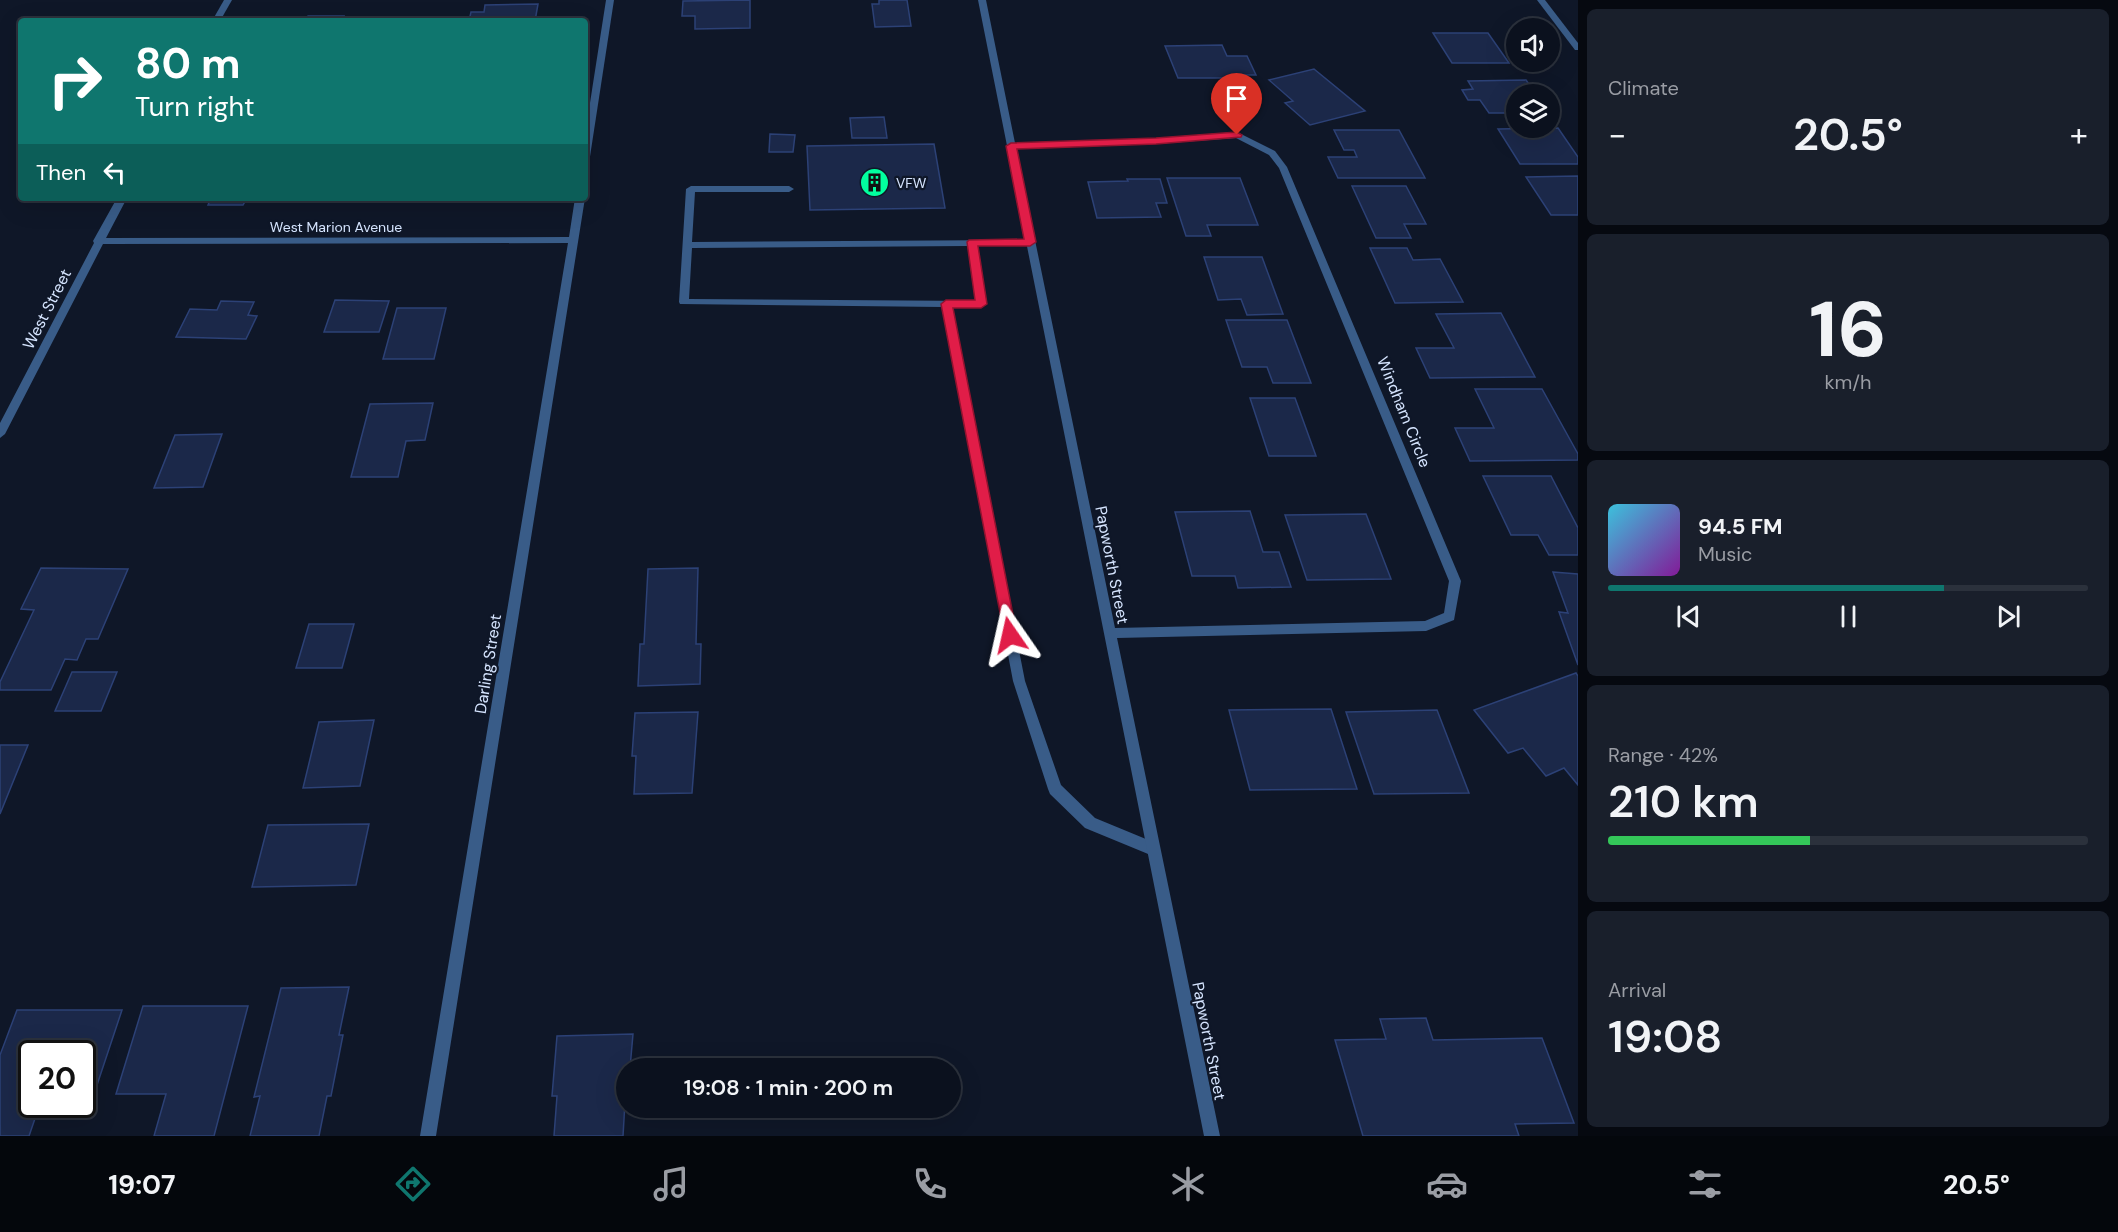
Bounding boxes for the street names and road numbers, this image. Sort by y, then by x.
street label: West Marion Avenue [270,218,402,236]
street label: West Street [18,265,76,353]
street label: Windham Circle [1372,354,1436,470]
street label: Papworth Street [1090,504,1134,626]
street label: Darling Street [470,613,506,715]
street label: Papworth Street [1187,980,1231,1102]

